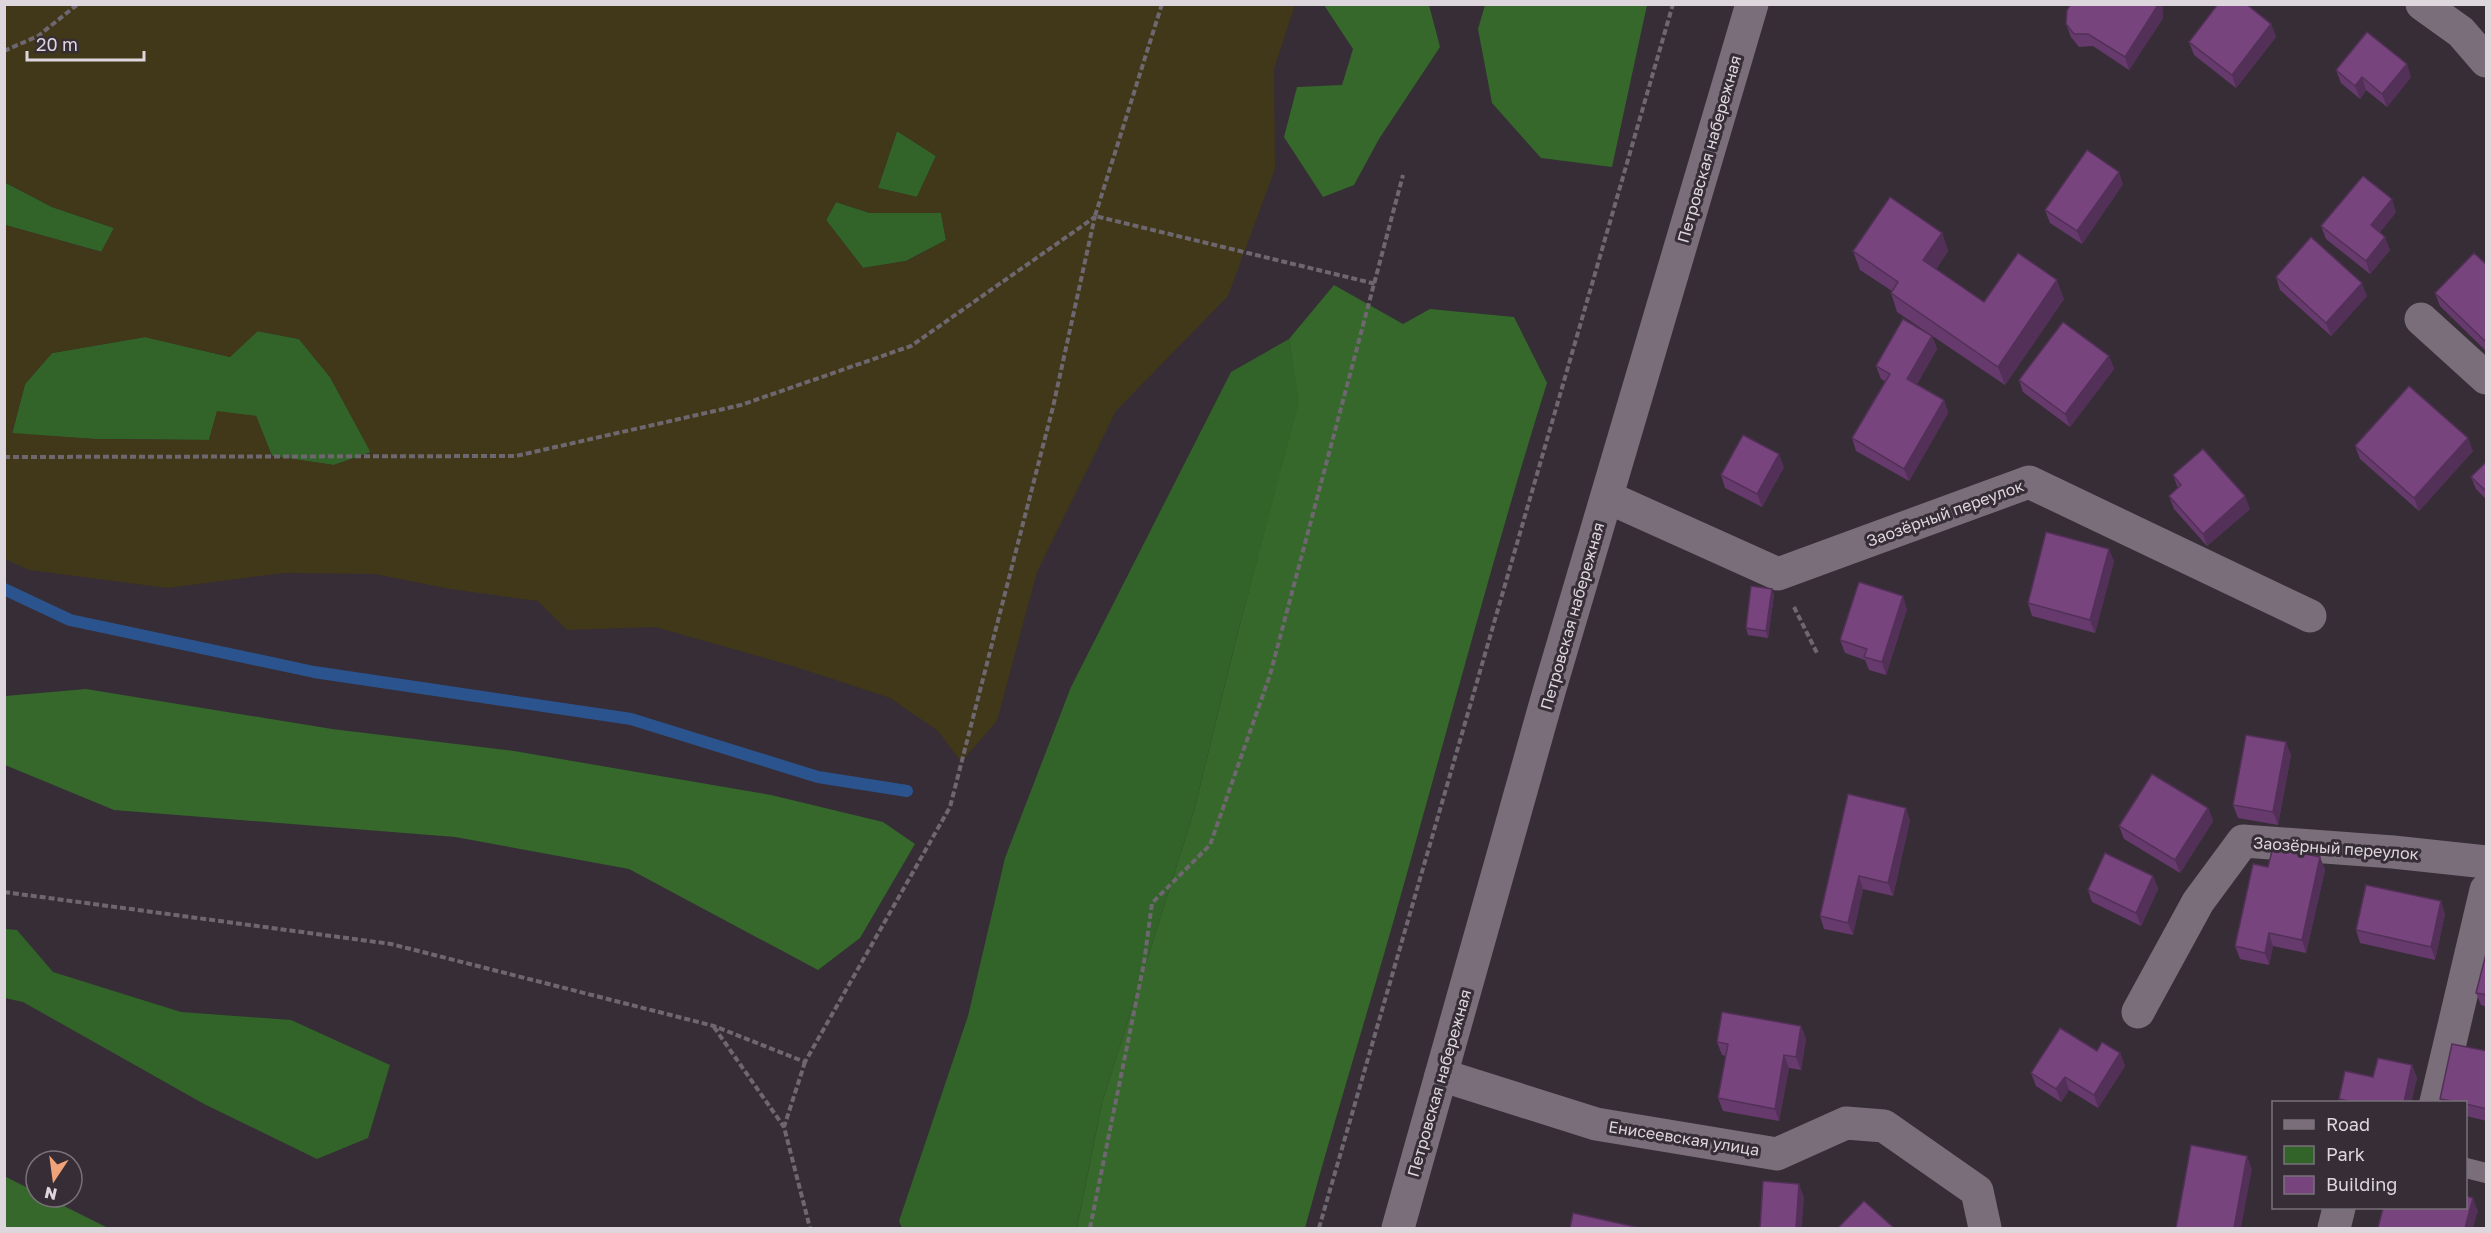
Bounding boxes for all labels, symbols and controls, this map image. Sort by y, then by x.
scale bar [27,24,144,62]
text: 20 m [36,33,78,55]
street label: Петровская набережная [1673,53,1745,245]
street label: Заозёрный переулок [1864,475,2026,551]
street label: Петровская набережная [1536,520,1608,712]
street label: Заозёрный переулок [2252,832,2420,864]
street label: Петровская набережная [1403,987,1475,1179]
legend [2272,1101,2467,1209]
text: Road [2326,1113,2370,1135]
street label: Енисеевская улица [1607,1116,1761,1160]
text: Park [2326,1143,2365,1165]
north arrow [24,1149,84,1209]
text: Building [2326,1173,2397,1195]
text: N [42,1183,59,1205]

